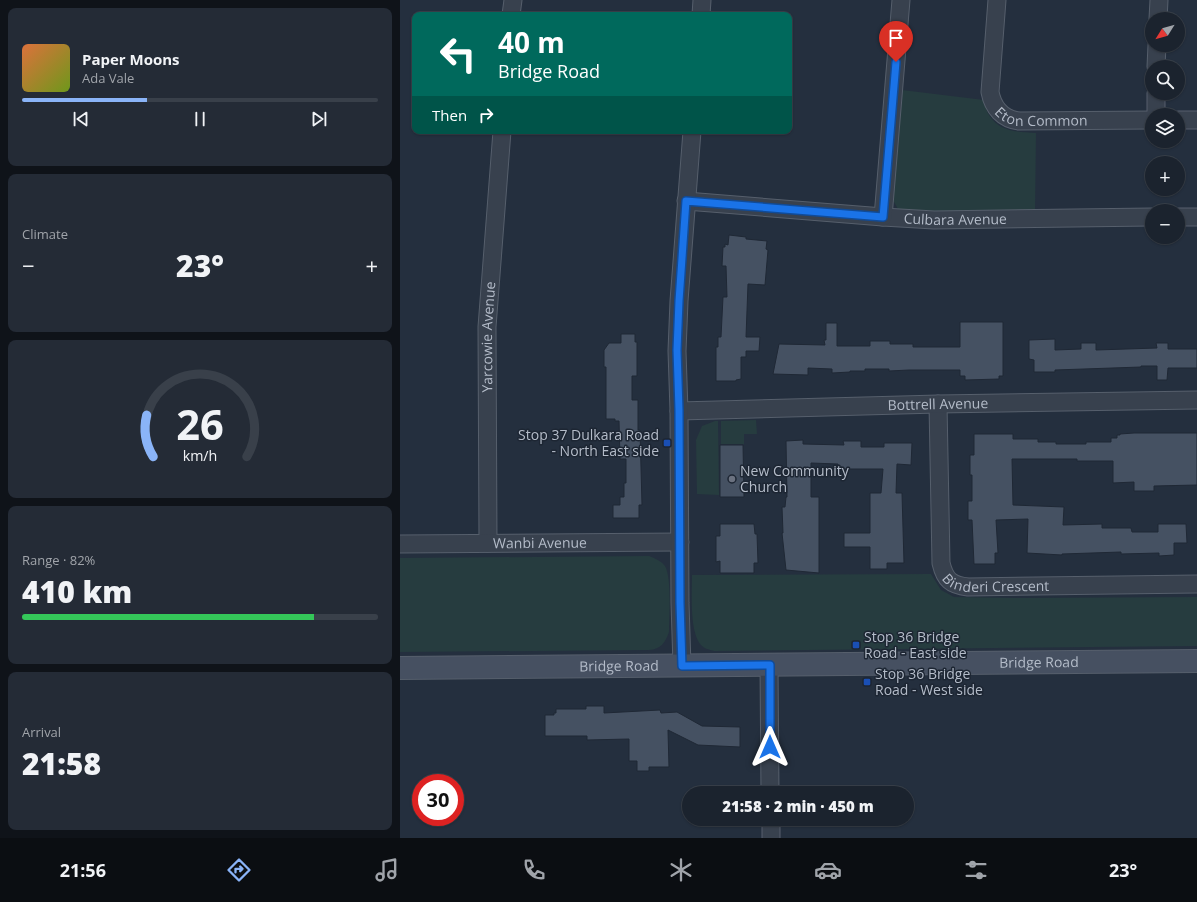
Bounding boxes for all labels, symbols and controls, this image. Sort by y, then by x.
north arrow [1145,12,1185,52]
map controls [1145,12,1185,244]
pin [879,21,913,62]
text: 40 m [498,23,565,61]
icon: arrive [885,27,907,49]
icon: left [432,28,484,80]
text: Paper Moons [82,49,180,69]
text: Bridge Road [498,59,600,83]
button: search [1145,60,1185,100]
text: Ada Vale [82,69,134,87]
street label: Eton Common [991,102,1088,130]
icon: right [475,104,497,126]
text: Then [432,105,467,125]
icon: previous [70,108,92,130]
icon: pause [189,108,211,130]
icon: next [308,108,330,130]
button: layers [1145,108,1185,148]
button: + [1145,156,1185,196]
button: − [1145,204,1185,244]
street label: Culbara Avenue [903,208,1007,229]
text: Climate [22,225,68,243]
text: 23° [176,245,224,286]
text: − [22,250,35,280]
text: + [365,250,378,280]
street label: Yarcowie Avenue [477,281,499,393]
street label: Bottrell Avenue [887,393,988,414]
text: 26 [176,396,224,452]
place label: Stop 37 Dulkara Road - North East side [518,425,659,460]
marker: Stop 37 Dulkara Road - North East side [662,438,672,448]
text: km/h [183,446,217,465]
place label: New Community Church [740,461,850,496]
marker: New Community Church [727,474,737,484]
street label: Wanbi Avenue [493,533,587,552]
text: Range · 82% [22,551,95,569]
street label: Binderi Crescent [938,569,1049,596]
text: 410 km [22,571,132,612]
place label: Stop 36 Bridge Road - East side [864,627,967,662]
marker: Stop 36 Bridge Road - East side [851,640,861,650]
street label: Bridge Road [999,652,1079,672]
street label: Bridge Road [579,656,659,675]
place label: Stop 36 Bridge Road - West side [875,664,983,699]
marker: Stop 36 Bridge Road - West side [862,677,872,687]
text: Arrival [22,723,61,741]
position arrow [749,726,791,768]
text: 21:58 [22,743,101,784]
speed limit sign: 30 [412,774,464,826]
text: 21:58 · 2 min · 450 m [722,796,874,816]
icon: directions [225,856,253,884]
icon: music [373,856,401,884]
icon: phone [520,856,548,884]
icon: climate [667,856,695,884]
icon: car [814,856,842,884]
icon: filters [962,856,990,884]
text: 21:56 [60,858,106,882]
text: 23° [1109,858,1137,882]

